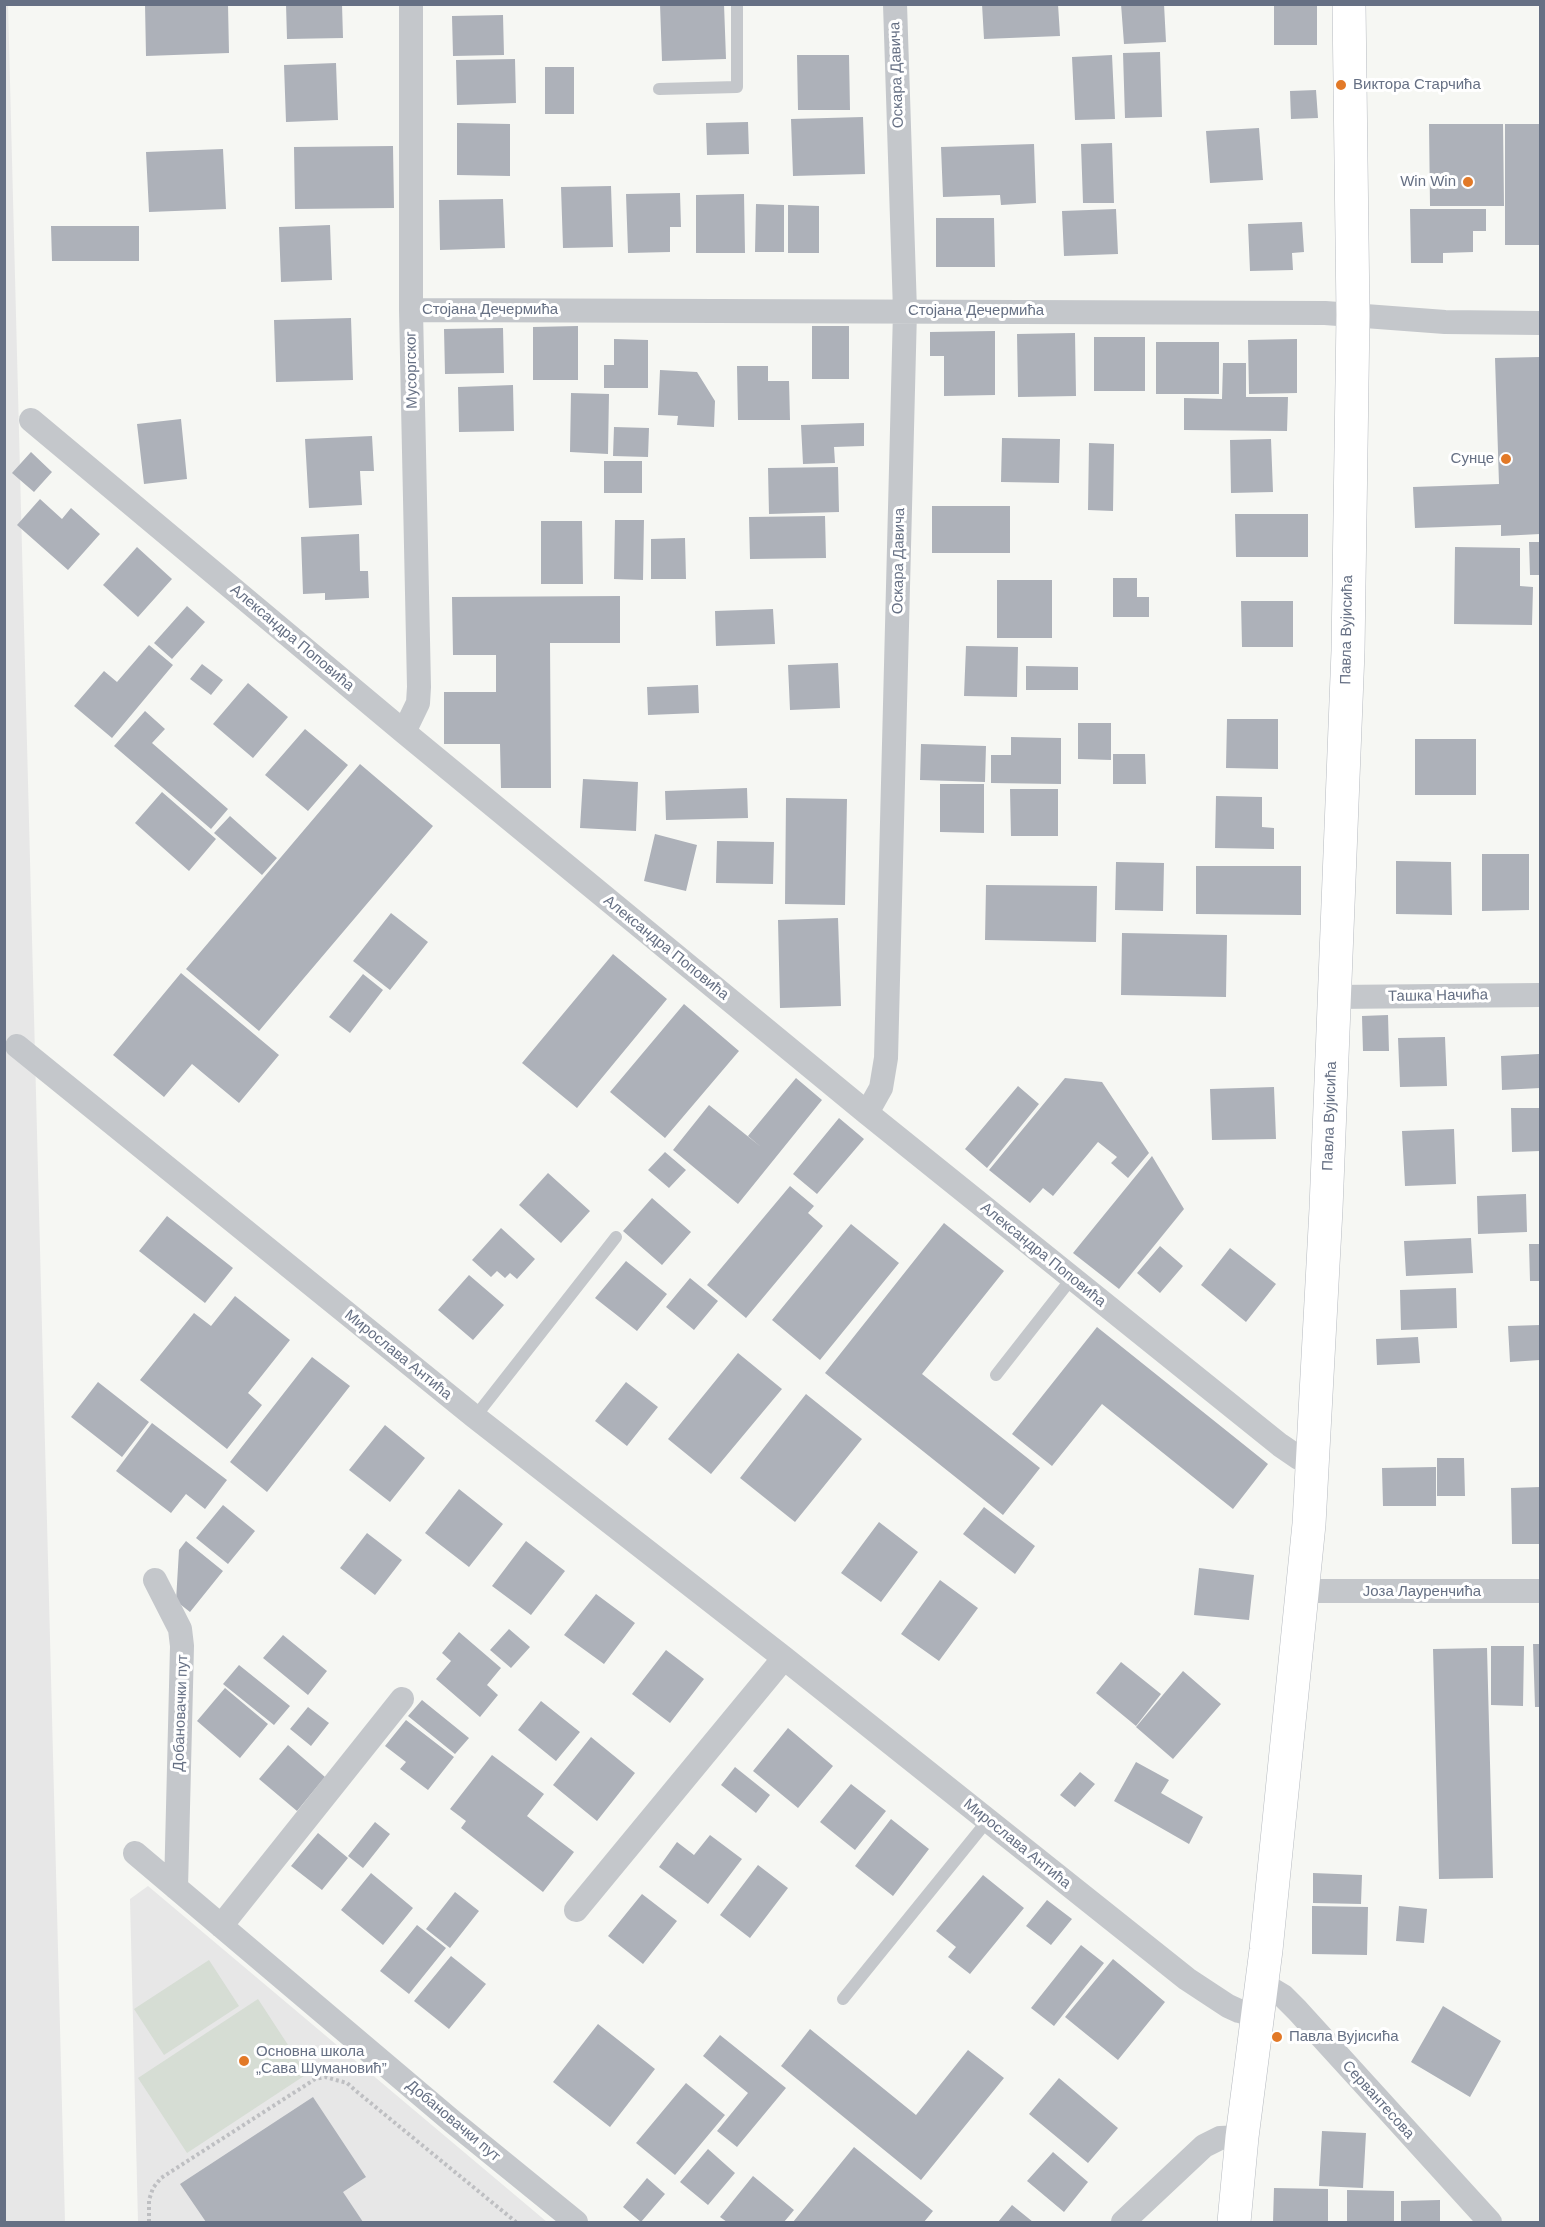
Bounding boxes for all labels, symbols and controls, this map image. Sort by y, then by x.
street label: Оскара Давича [886,22,908,128]
place label: Виктора Старчића [1353,76,1481,94]
marker: Виктора Старчића [1334,78,1348,92]
place label: Win Win [1400,173,1456,191]
marker: Win Win [1461,175,1475,189]
street label: Стојана Дечермића [422,301,558,319]
street label: Стојана Дечермића [908,302,1044,320]
street label: Мусоргског [402,331,422,409]
place label: Сунце [1451,450,1494,468]
marker: Сунце [1499,452,1513,466]
street label: Оскара Давича [889,508,909,614]
street label: Павла Вујисића [1337,575,1357,685]
street label: Александра Поповића [226,581,358,695]
street label: Александра Поповића [600,892,732,1004]
street label: Ташка Начића [1388,986,1488,1006]
street label: Павла Вујисића [1319,1061,1341,1171]
street label: Александра Поповића [977,1199,1109,1311]
street label: Мирослава Антића [341,1306,455,1404]
street label: Јоза Лауренчића [1363,1583,1481,1601]
street label: Добановачки пут [170,1654,192,1772]
street label: Мирослава Антића [960,1795,1074,1893]
place label: Павла Вујисића [1289,2028,1399,2046]
marker: Павла Вујисића [1270,2030,1284,2044]
place label: Основна школа „Сава Шумановић” [256,2043,387,2078]
marker: Основна школа „Сава Шумановић” [237,2054,251,2068]
street label: Сервантесова [1338,2057,1418,2143]
street label: Добановачки пут [402,2076,504,2166]

